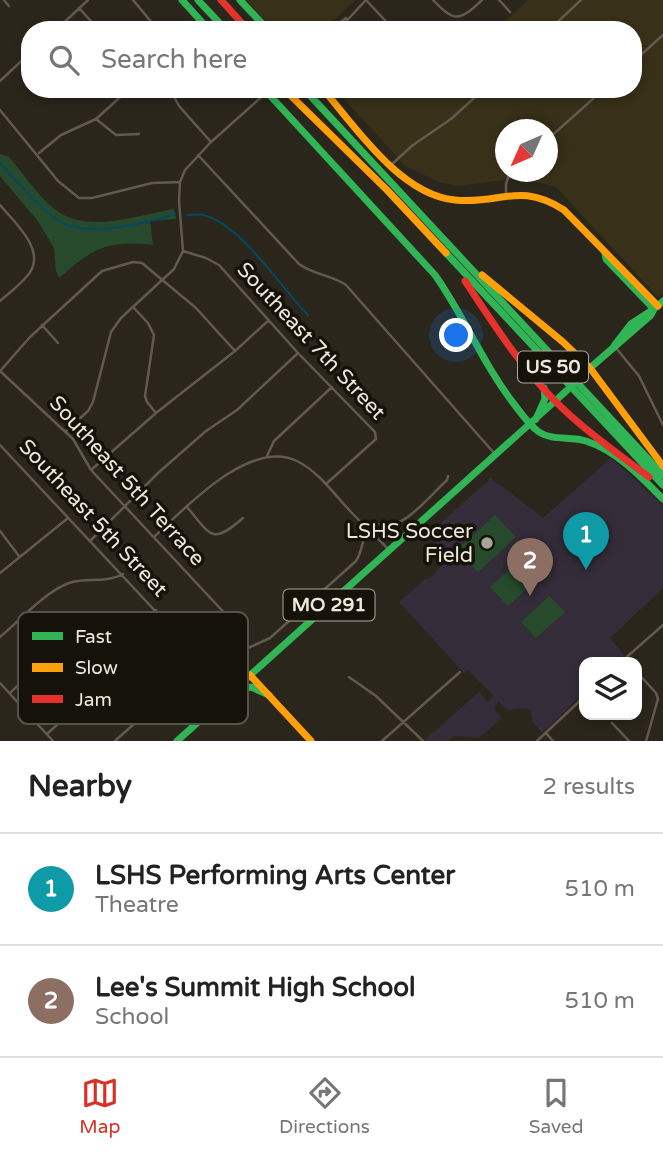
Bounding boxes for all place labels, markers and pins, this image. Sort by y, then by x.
pin: 1 [563,512,609,570]
place label: LSHS Soccer Field [346,519,473,568]
marker: LSHS Soccer Field [479,535,495,551]
pin: 2 [507,538,553,596]

